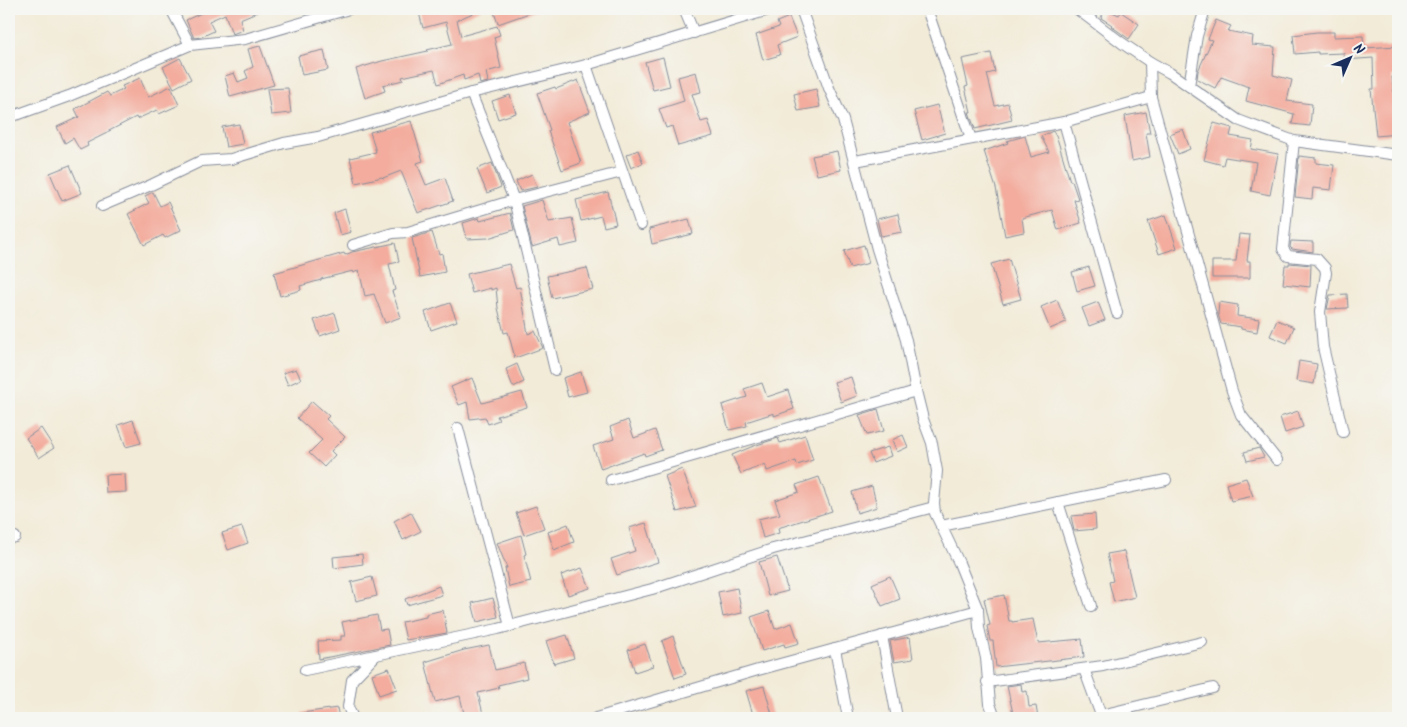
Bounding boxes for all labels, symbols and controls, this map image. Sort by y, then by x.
north arrow [1324,32,1374,82]
text: N [1348,39,1370,61]

